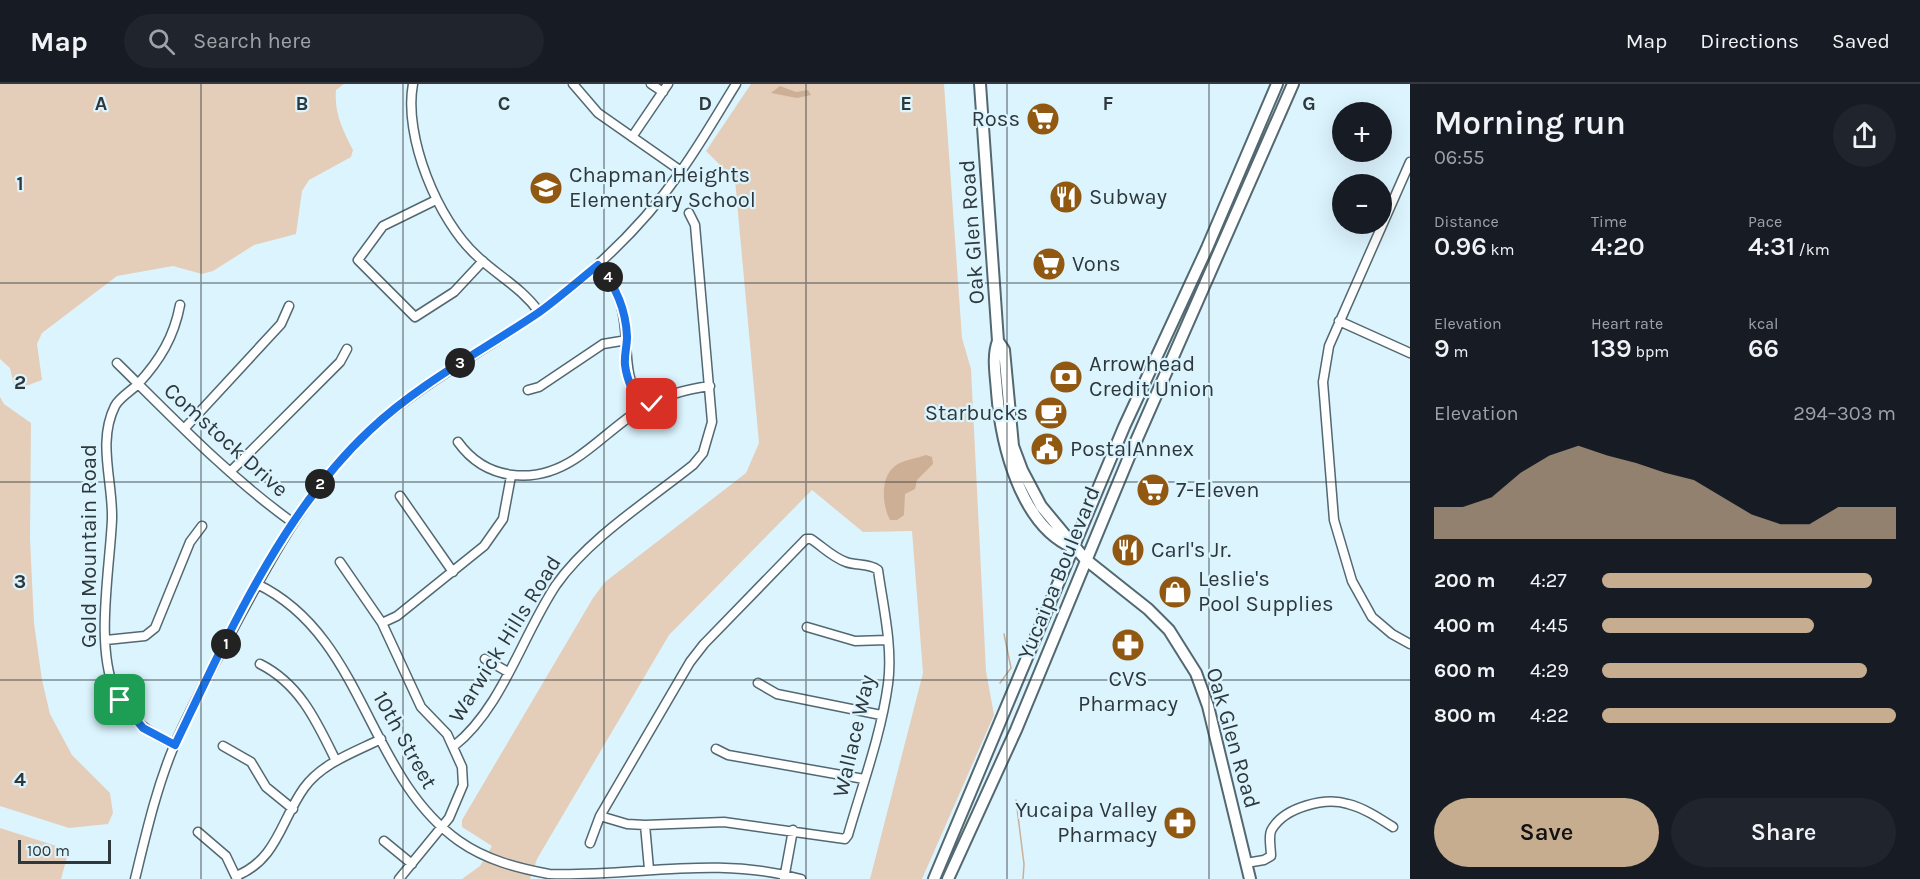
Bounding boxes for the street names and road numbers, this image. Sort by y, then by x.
street label: Oak Glen Road [954,159,990,305]
street label: Comstock Drive [158,377,294,503]
street label: Gold Mountain Road [76,444,102,648]
street label: Yucaipa Boulevard [1012,482,1106,664]
street label: Warwick Hills Road [443,551,567,727]
street label: Oak Glen Road [1201,665,1265,811]
street label: Wallace Way [827,672,881,800]
street label: 10th Street [368,687,442,793]

